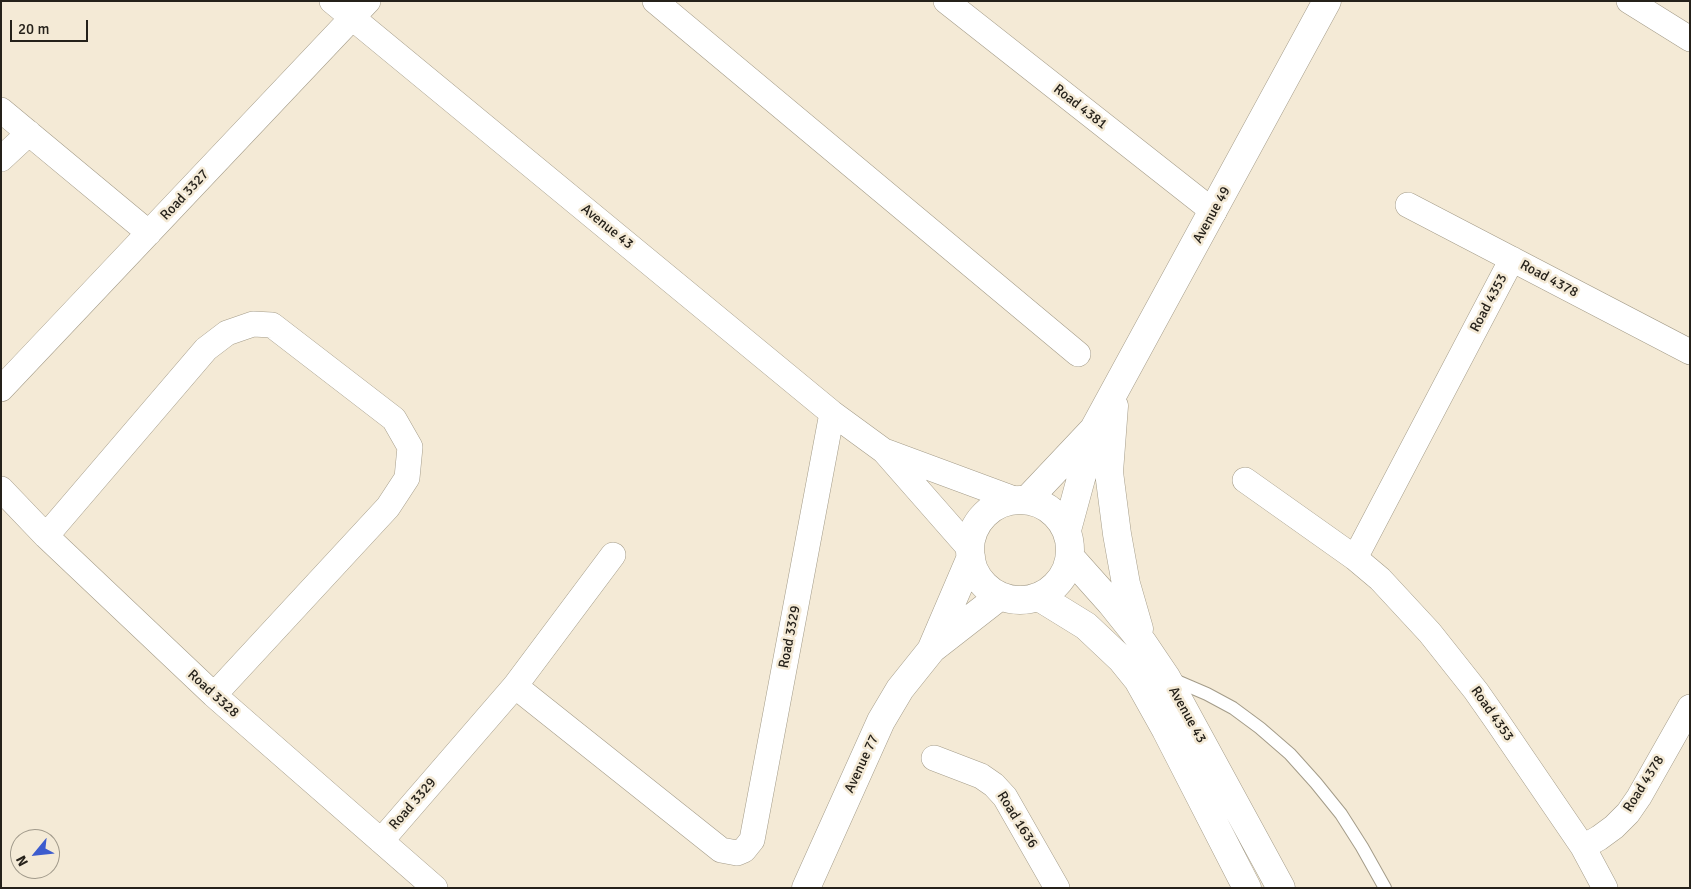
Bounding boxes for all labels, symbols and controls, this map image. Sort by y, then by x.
scale bar [12,10,90,42]
text: 20 m [18,20,49,38]
street label: Road 4381 [1050,81,1110,133]
street label: Road 3327 [157,166,213,224]
street label: Avenue 49 [1190,184,1234,246]
street label: Avenue 43 [578,201,636,253]
street label: Road 4378 [1517,257,1581,301]
street label: Road 4353 [1467,271,1511,335]
street label: Road 3329 [776,604,804,670]
street label: Road 3328 [184,667,242,721]
street label: Road 4353 [1467,683,1517,745]
street label: Avenue 43 [1165,684,1209,746]
street label: Avenue 77 [841,732,883,796]
street label: Road 4378 [1620,753,1668,815]
street label: Road 3329 [386,775,440,833]
street label: Road 1636 [993,789,1041,851]
north arrow [10,829,60,879]
text: N [12,853,32,869]

